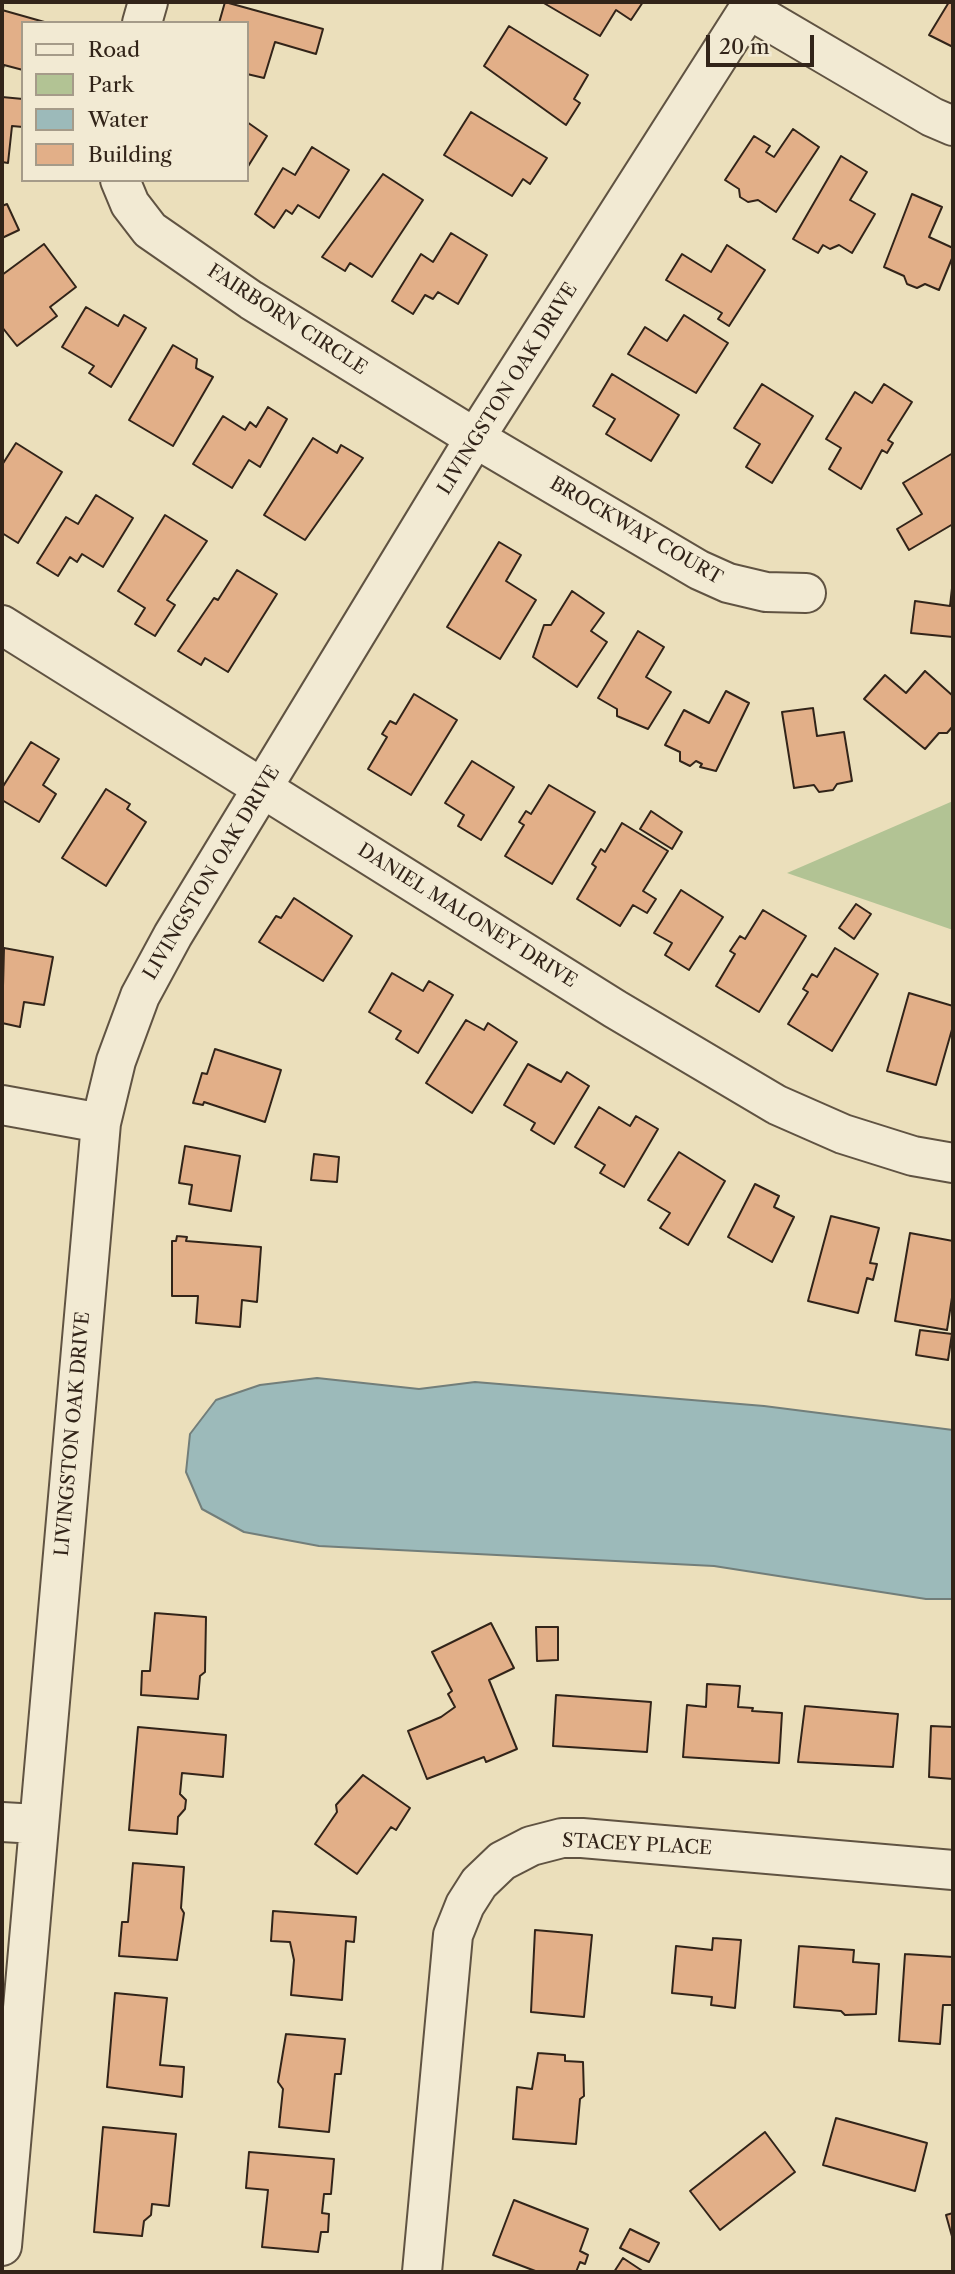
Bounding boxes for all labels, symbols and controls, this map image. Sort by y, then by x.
legend [21,21,248,182]
scale bar [710,21,818,65]
text: 20 m [719,34,770,59]
text: Road [88,37,140,62]
text: Park [88,72,134,97]
text: Water [88,107,148,132]
text: Building [88,142,172,167]
street label: FAIRBORN CIRCLE [203,260,371,380]
street label: LIVINGSTON OAK DRIVE [433,279,583,499]
street label: BROCKWAY COURT [546,472,726,590]
street label: LIVINGSTON OAK DRIVE [139,762,285,984]
street label: DANIEL MALONEY DRIVE [353,839,581,993]
street label: LIVINGSTON OAK DRIVE [51,1311,95,1557]
street label: STACEY PLACE [561,1830,713,1860]

